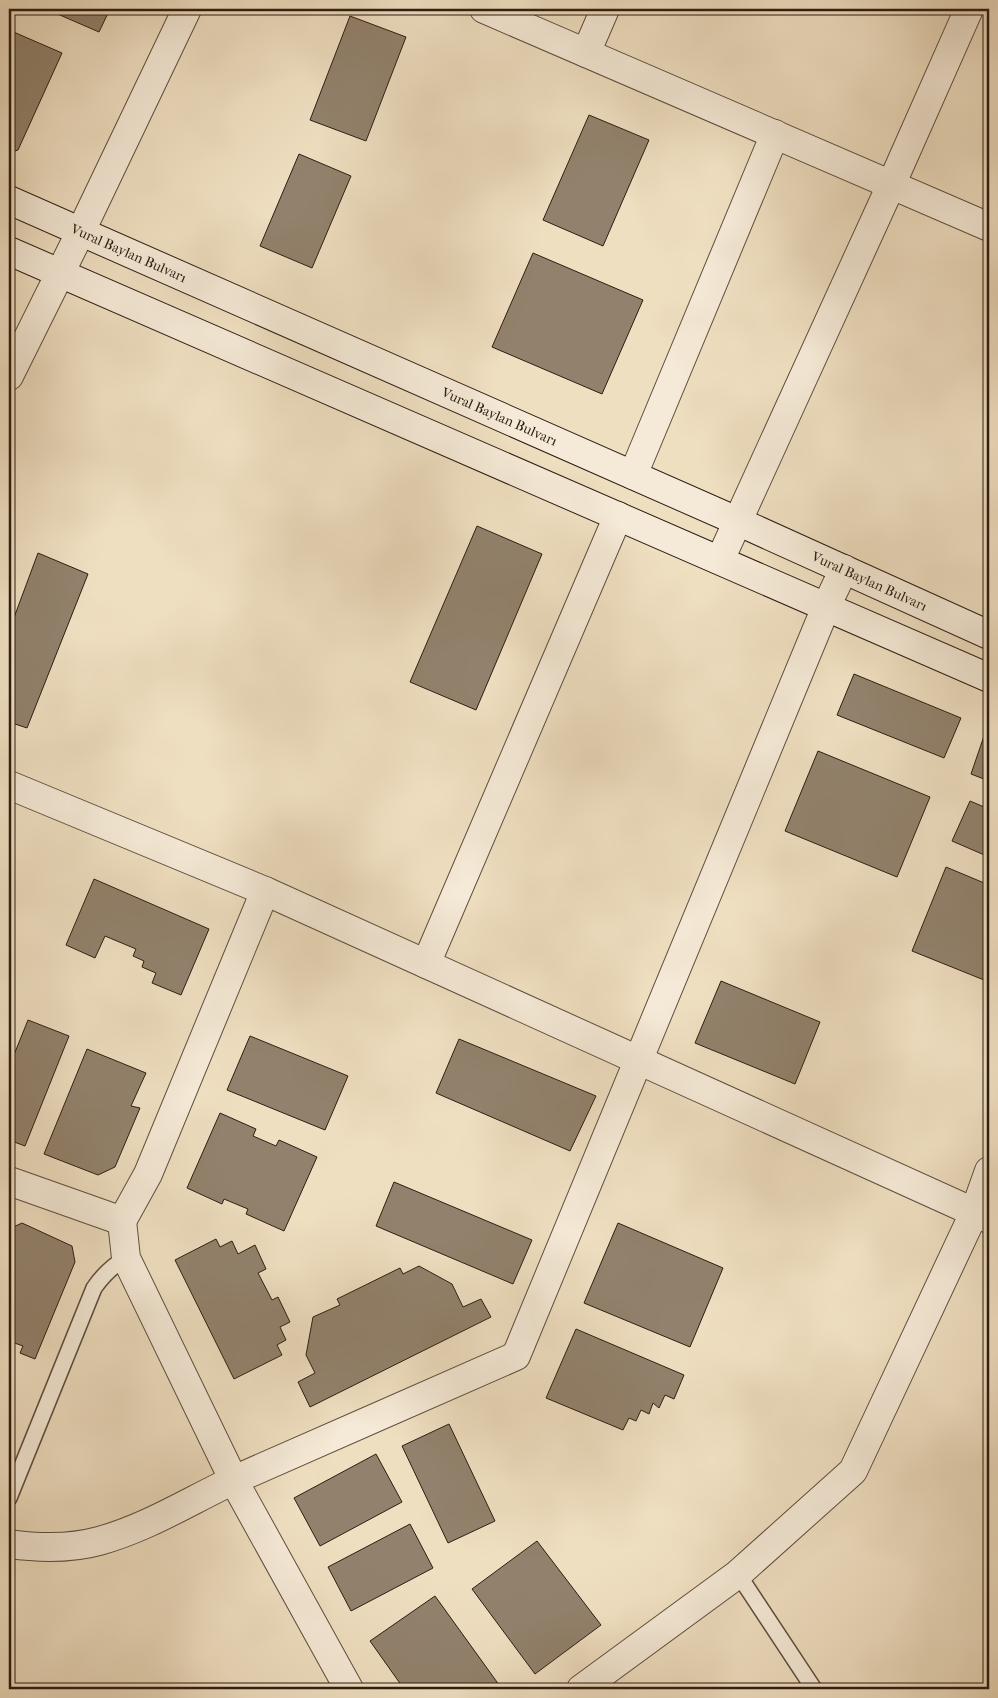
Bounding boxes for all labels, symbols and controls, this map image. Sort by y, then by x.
street label: Vural Baylan Bulvarı [67,220,189,286]
street label: Vural Baylan Bulvarı [438,383,560,449]
street label: Vural Baylan Bulvarı [808,547,930,614]

